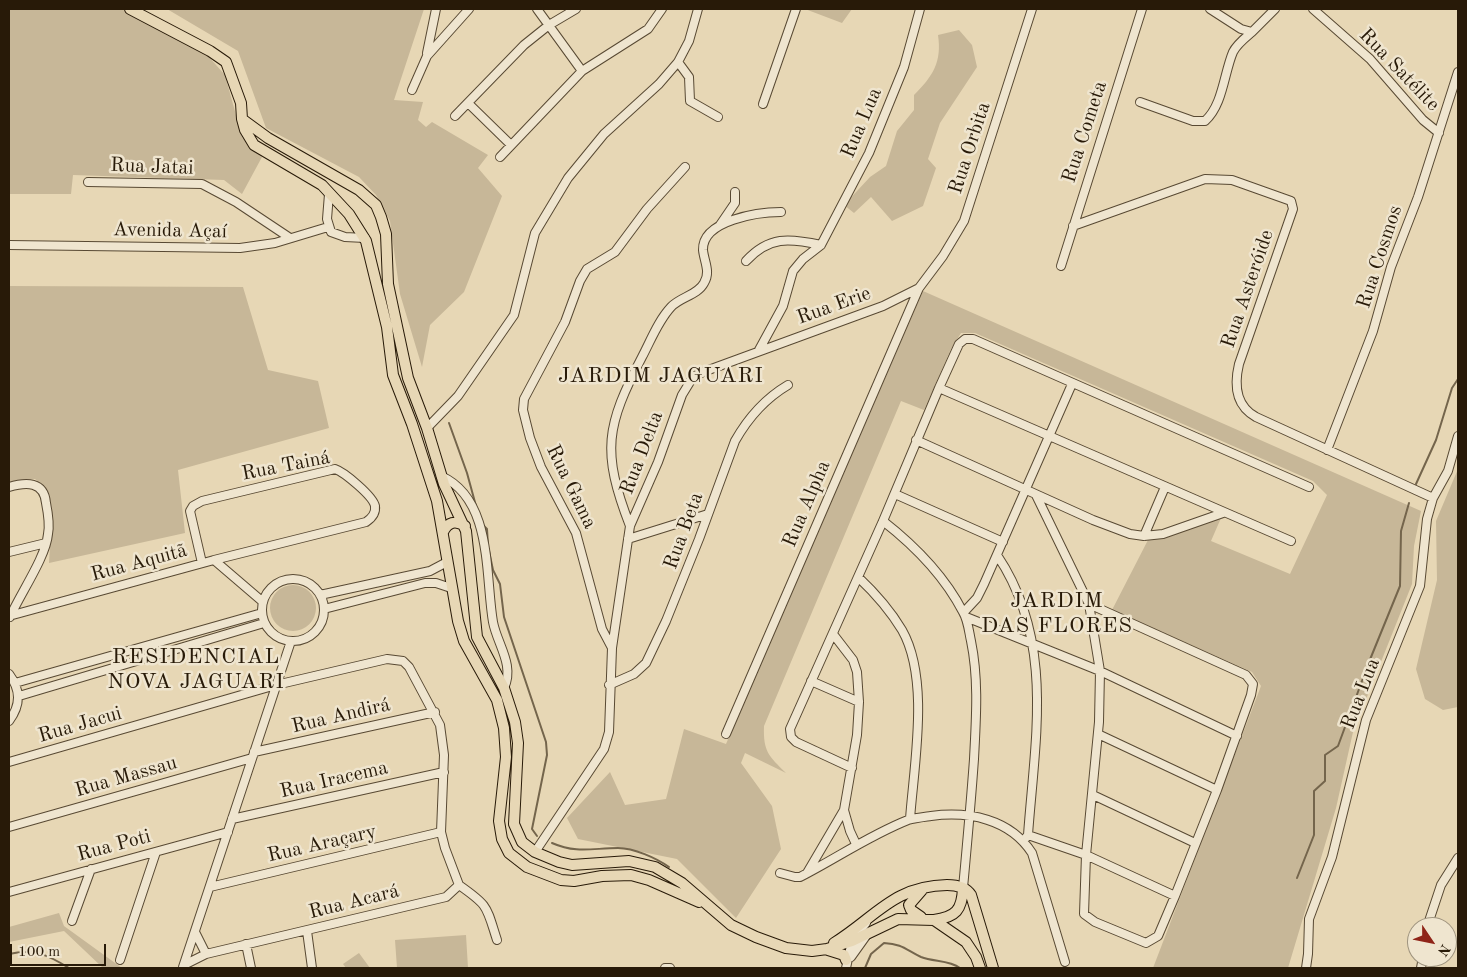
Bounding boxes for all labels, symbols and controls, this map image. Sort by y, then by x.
street label: Rua Satélite [1354,24,1444,116]
street label: Rua Cometa [1057,78,1113,186]
street label: Rua Lua [836,84,888,162]
street label: Rua Orbita [944,99,996,197]
street label: Rua Jatai [110,154,194,180]
street label: Rua Cosmos [1352,202,1408,312]
street label: Avenida Açaí [113,218,227,244]
street label: Rua Asteróide [1217,227,1279,351]
street label: Rua Erie [794,282,874,330]
district label: JARDIM JAGUARI [556,363,766,389]
street label: Rua Delta [615,408,669,498]
street label: Rua Gama [540,441,602,533]
street label: Rua Tainá [240,446,332,486]
street label: Rua Alpha [778,457,836,551]
street label: Rua Beta [659,489,709,573]
street label: Rua Aquitã [88,539,190,587]
district label: JARDIM DAS FLORES [980,588,1134,640]
district label: RESIDENCIAL NOVA JAGUARI [106,644,286,696]
street label: Rua Lua [1336,655,1386,733]
street label: Rua Andirá [289,693,393,739]
street label: Rua Jacui [35,702,125,748]
street label: Rua Massau [72,751,180,803]
street label: Rua Iracema [278,756,390,804]
street label: Rua Araçary [265,820,379,868]
street label: Rua Poti [74,825,154,867]
street label: Rua Acará [306,879,402,925]
north arrow [1407,917,1457,967]
scale bar [12,934,109,966]
text: N [1435,941,1452,958]
text: 100 m [18,945,60,960]

